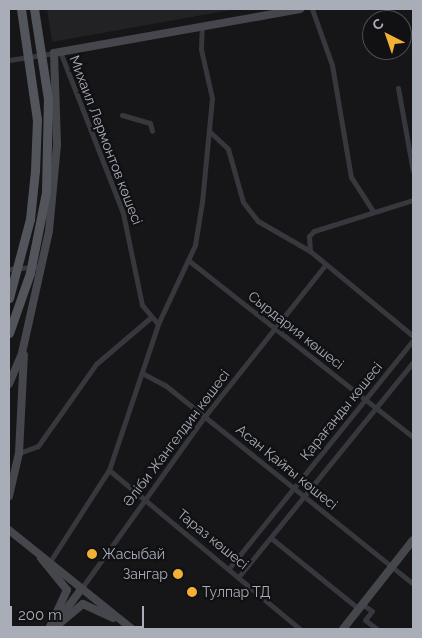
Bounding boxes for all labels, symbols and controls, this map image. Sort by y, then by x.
north arrow [362,10,412,60]
text: С [369,15,387,34]
street label: Михаил Лермонтов көшесі [66,53,146,227]
street label: Сырдария көшесі [245,287,347,373]
street label: Қарағанды көшесі [296,359,386,463]
street label: Әліби Жангелдин көшесі [119,366,233,510]
street label: Асан Қайғы көшесі [233,421,341,513]
street label: Тараз көшесі [174,505,252,573]
place label: Жасыбай [102,546,165,562]
marker: Жасыбай [86,548,98,560]
place label: Зангар [123,566,168,582]
marker: Зангар [172,568,184,580]
place label: Тулпар ТД [202,584,271,600]
marker: Тулпар ТД [186,586,198,598]
scale bar [12,596,146,628]
text: 200 m [18,606,62,624]

